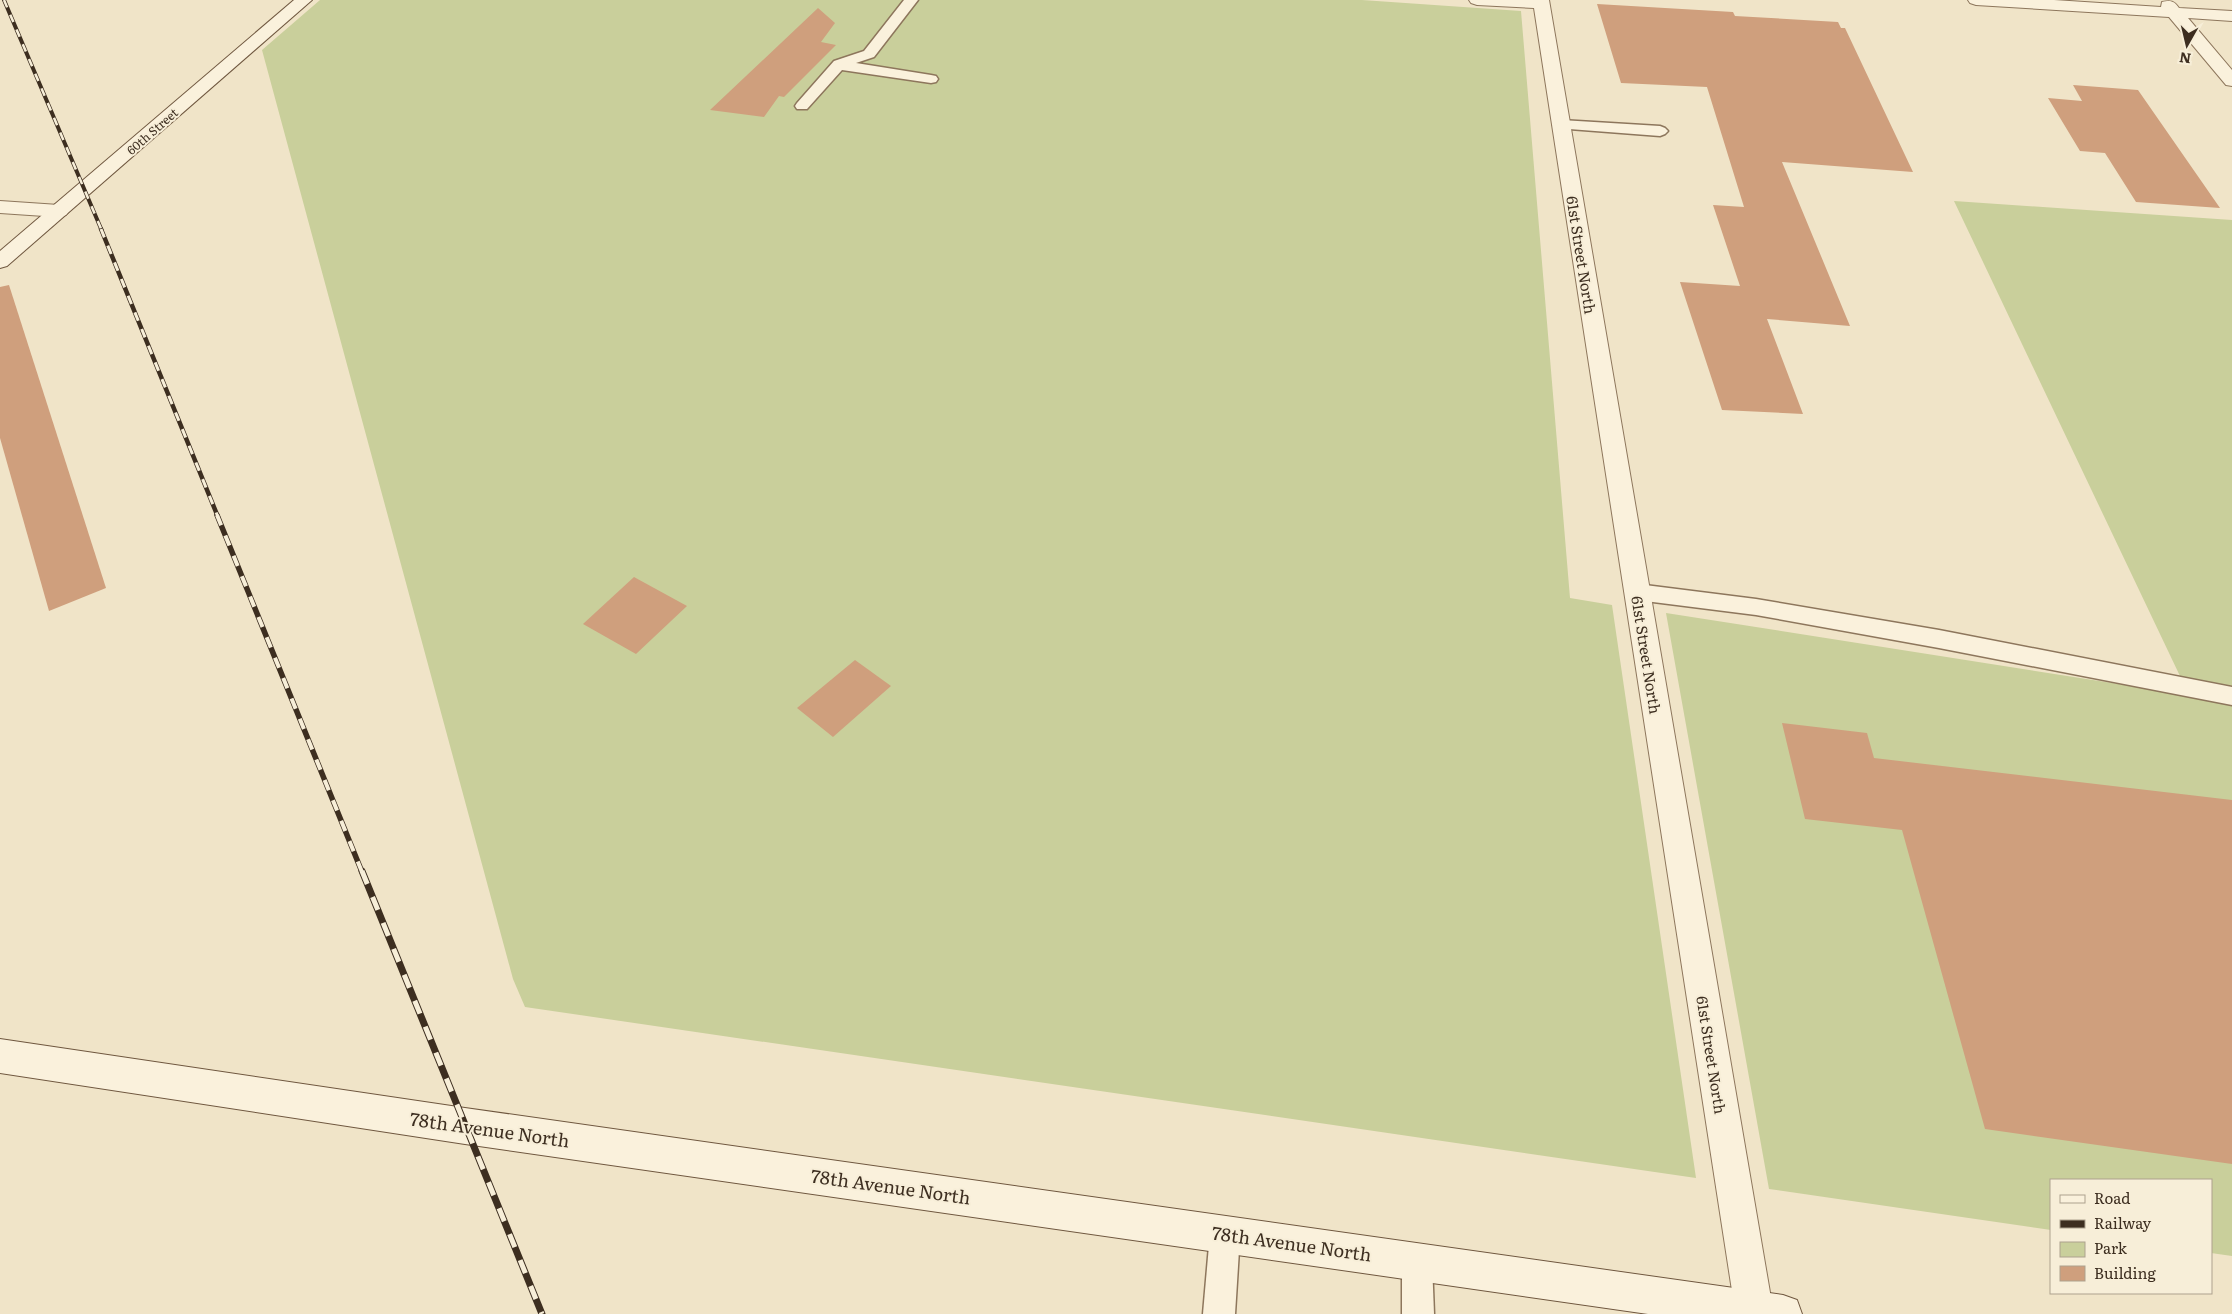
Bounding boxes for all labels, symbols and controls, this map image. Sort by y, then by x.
north arrow [2162,20,2212,70]
text: N [2178,48,2192,70]
street label: 60th Street [122,103,182,158]
street label: 61st Street North [1561,194,1603,316]
street label: 61st Street North [1626,594,1668,716]
street label: 61st Street North [1691,994,1733,1116]
street label: 78th Avenue North [408,1104,572,1154]
street label: 78th Avenue North [809,1161,973,1211]
legend [2050,1179,2212,1294]
text: Road [2094,1186,2130,1209]
text: Railway [2094,1211,2152,1234]
street label: 78th Avenue North [1210,1218,1374,1268]
text: Park [2094,1236,2128,1259]
text: Building [2094,1261,2156,1284]

